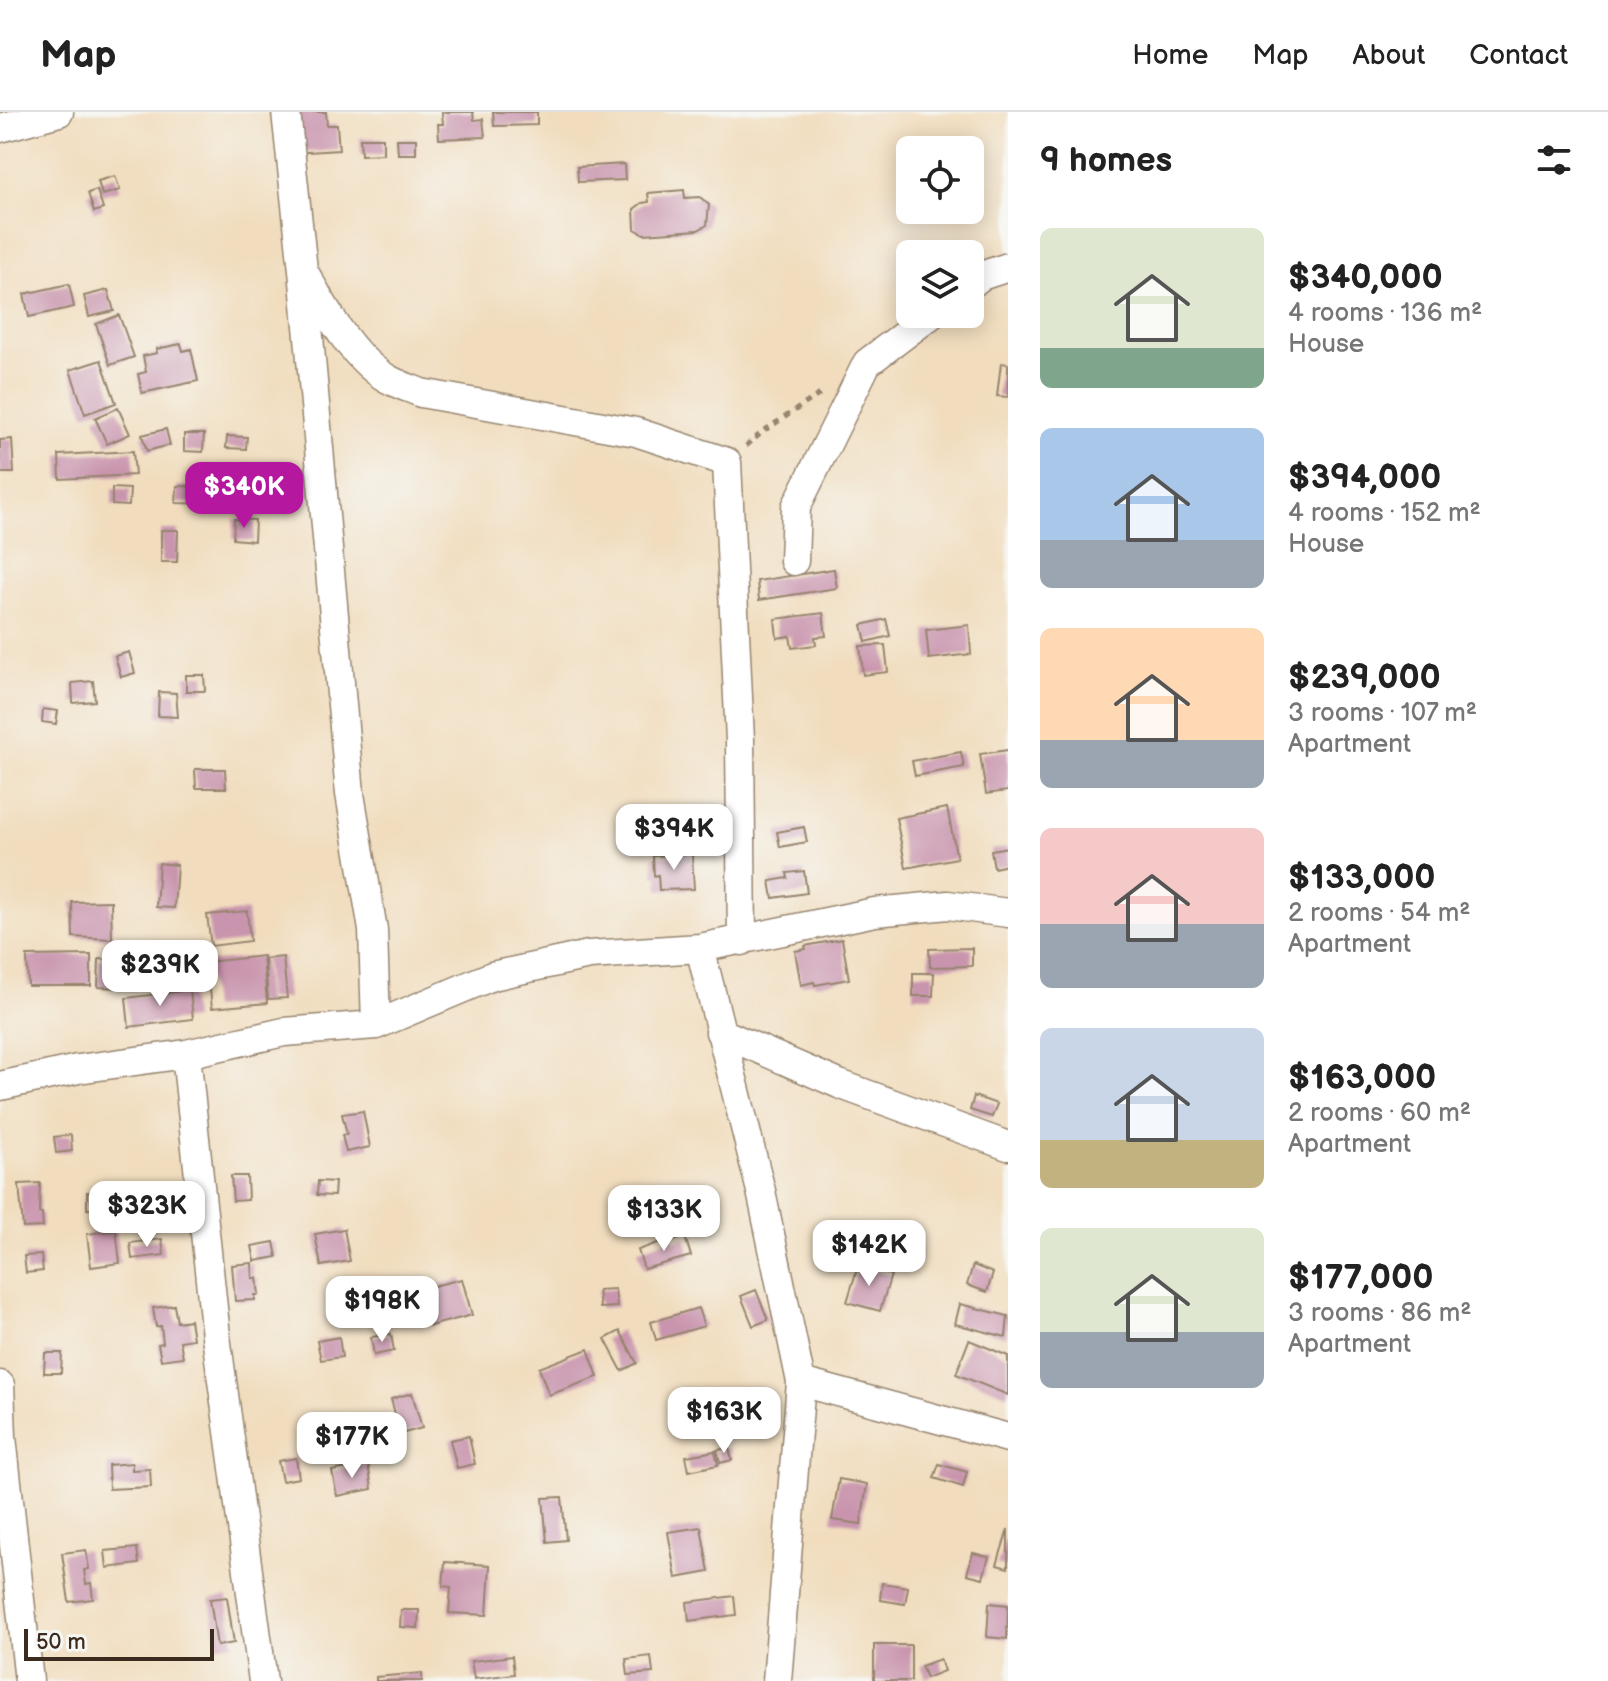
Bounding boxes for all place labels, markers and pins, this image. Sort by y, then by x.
pin: $340K [188,462,300,530]
pin: $394K [618,804,730,872]
pin: $239K [104,940,216,1008]
pin: $323K [91,1181,203,1249]
pin: $133K [608,1185,720,1253]
pin: $142K [813,1220,925,1288]
pin: $198K [326,1276,438,1344]
pin: $163K [668,1387,780,1455]
pin: $177K [296,1412,408,1480]

